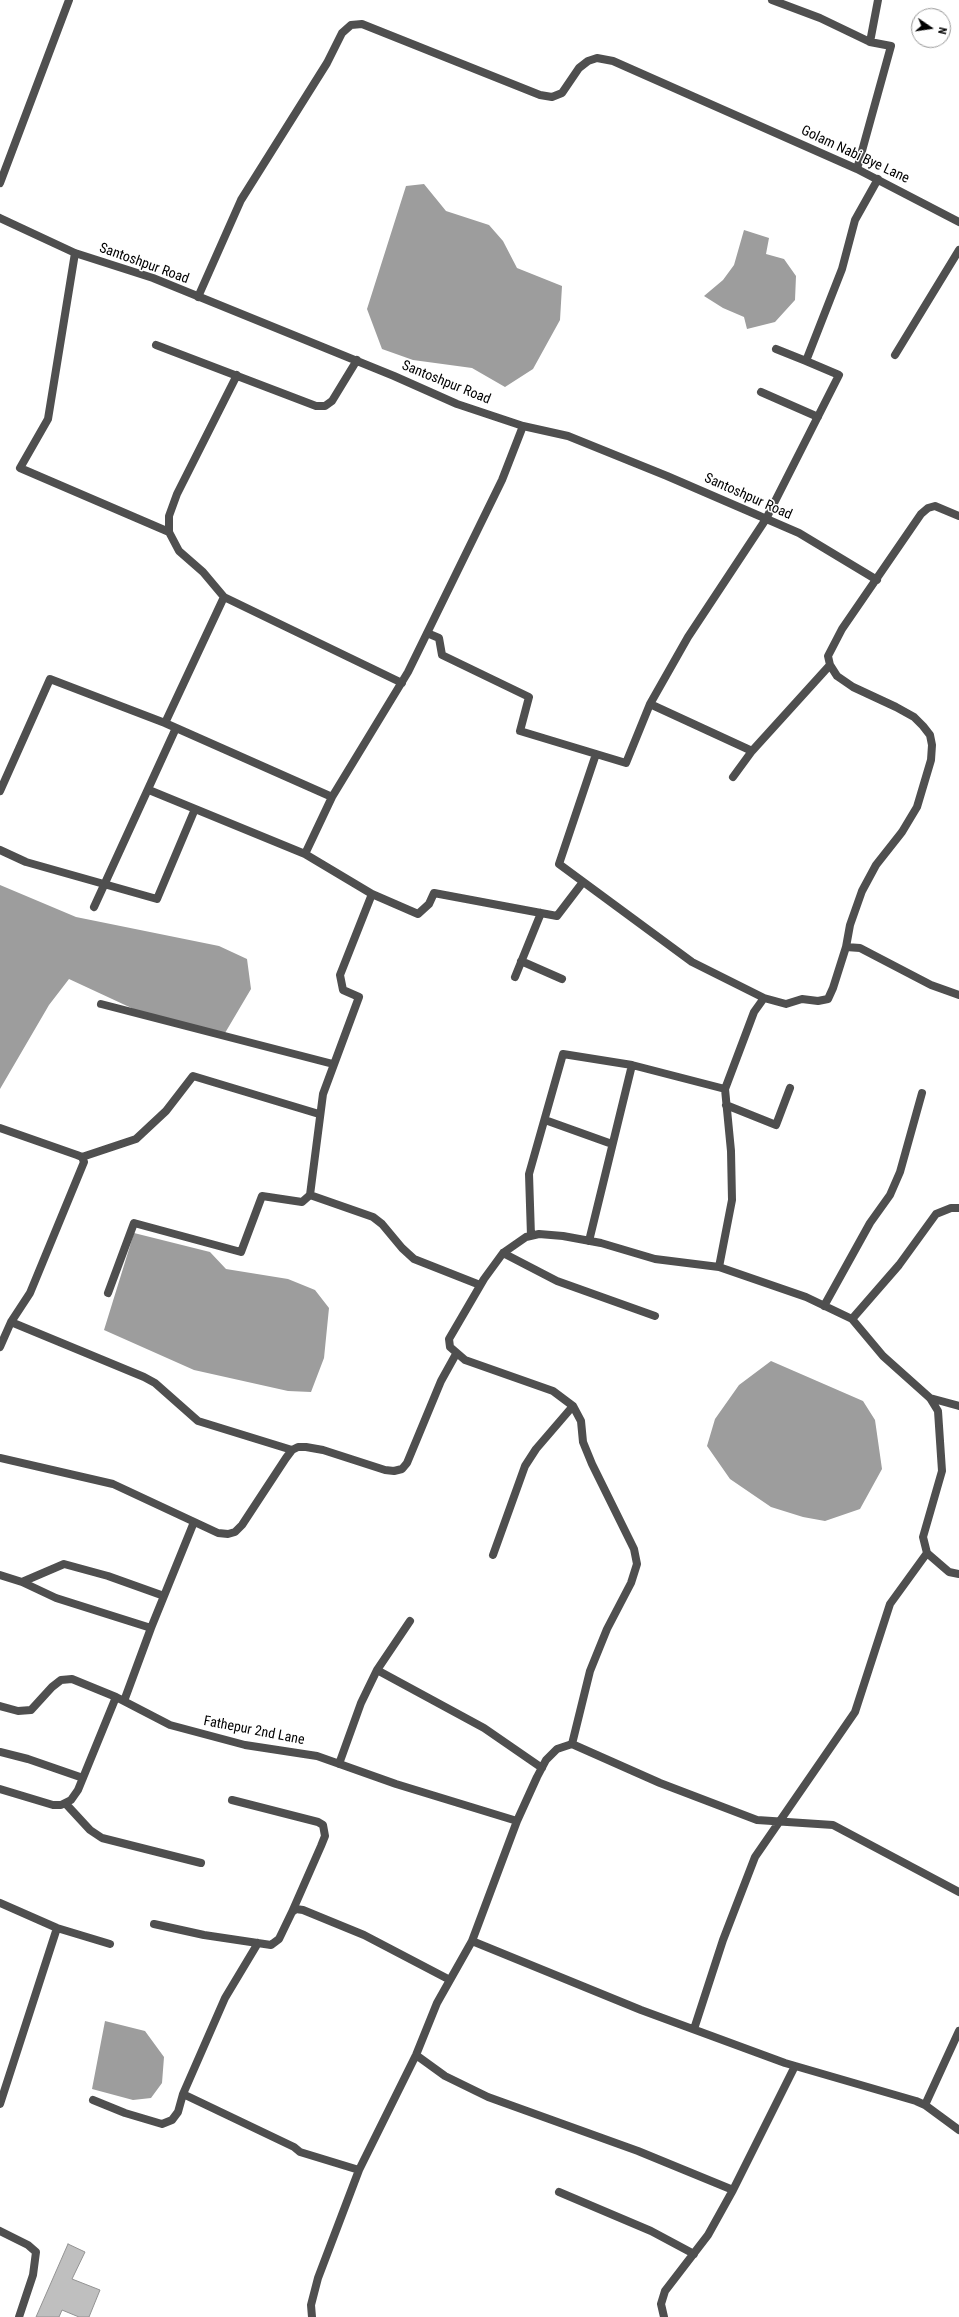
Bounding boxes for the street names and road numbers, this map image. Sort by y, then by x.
street label: Golam Nabi Bye Lane [798,123,912,187]
street label: Santoshpur Road [97,240,191,288]
street label: Santoshpur Road [399,358,493,408]
street label: Santoshpur Road [702,470,794,524]
street label: Fathepur 2nd Lane [202,1713,306,1749]

